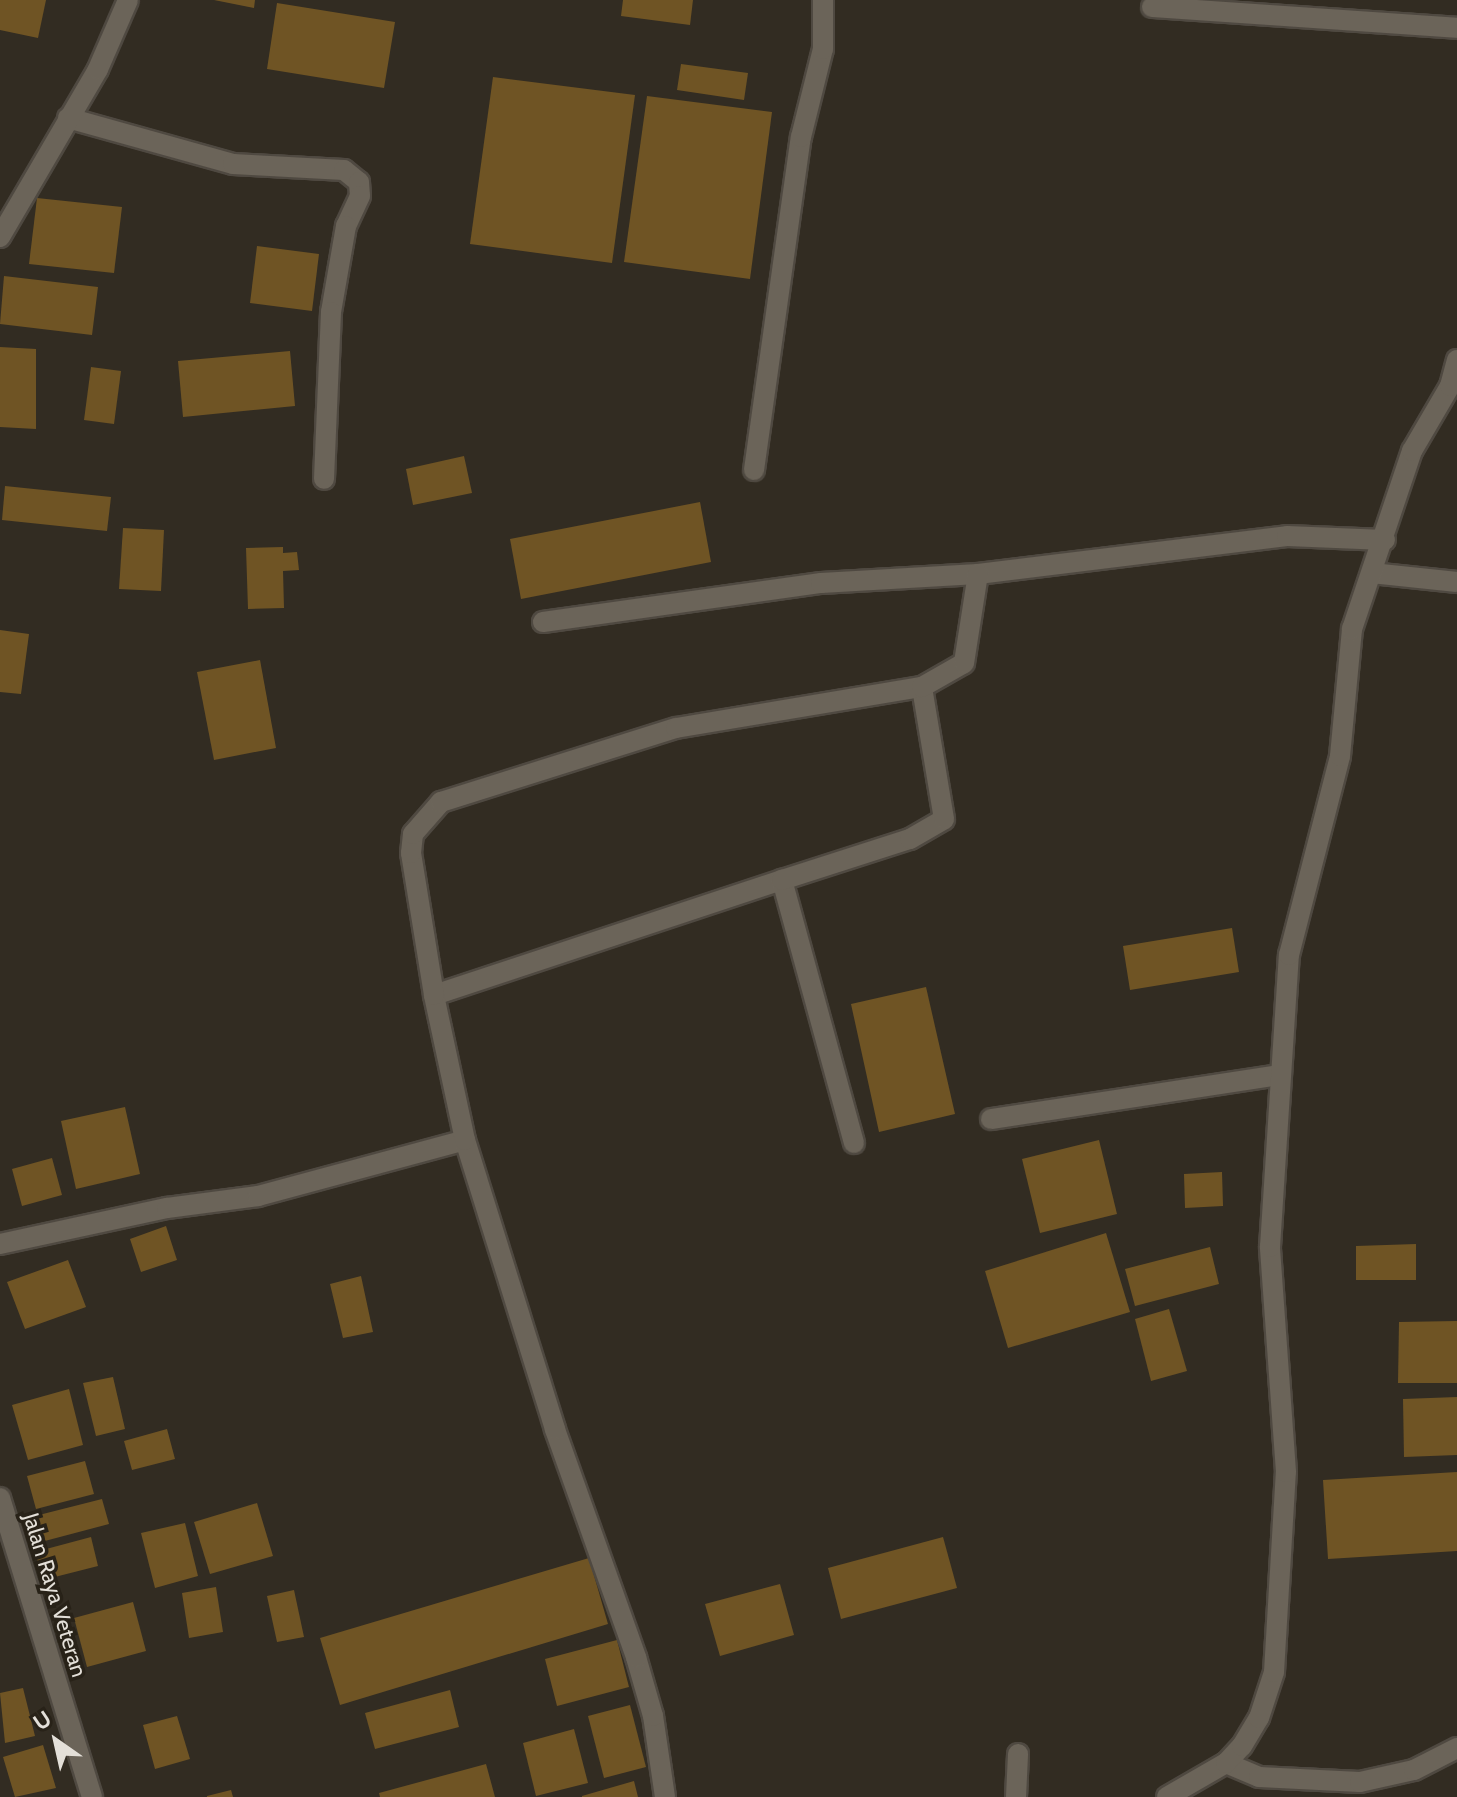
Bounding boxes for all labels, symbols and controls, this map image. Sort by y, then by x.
street label: Jalan Raya Veteran [17,1510,93,1680]
north arrow [16,1701,96,1781]
text: U [28,1705,56,1736]

